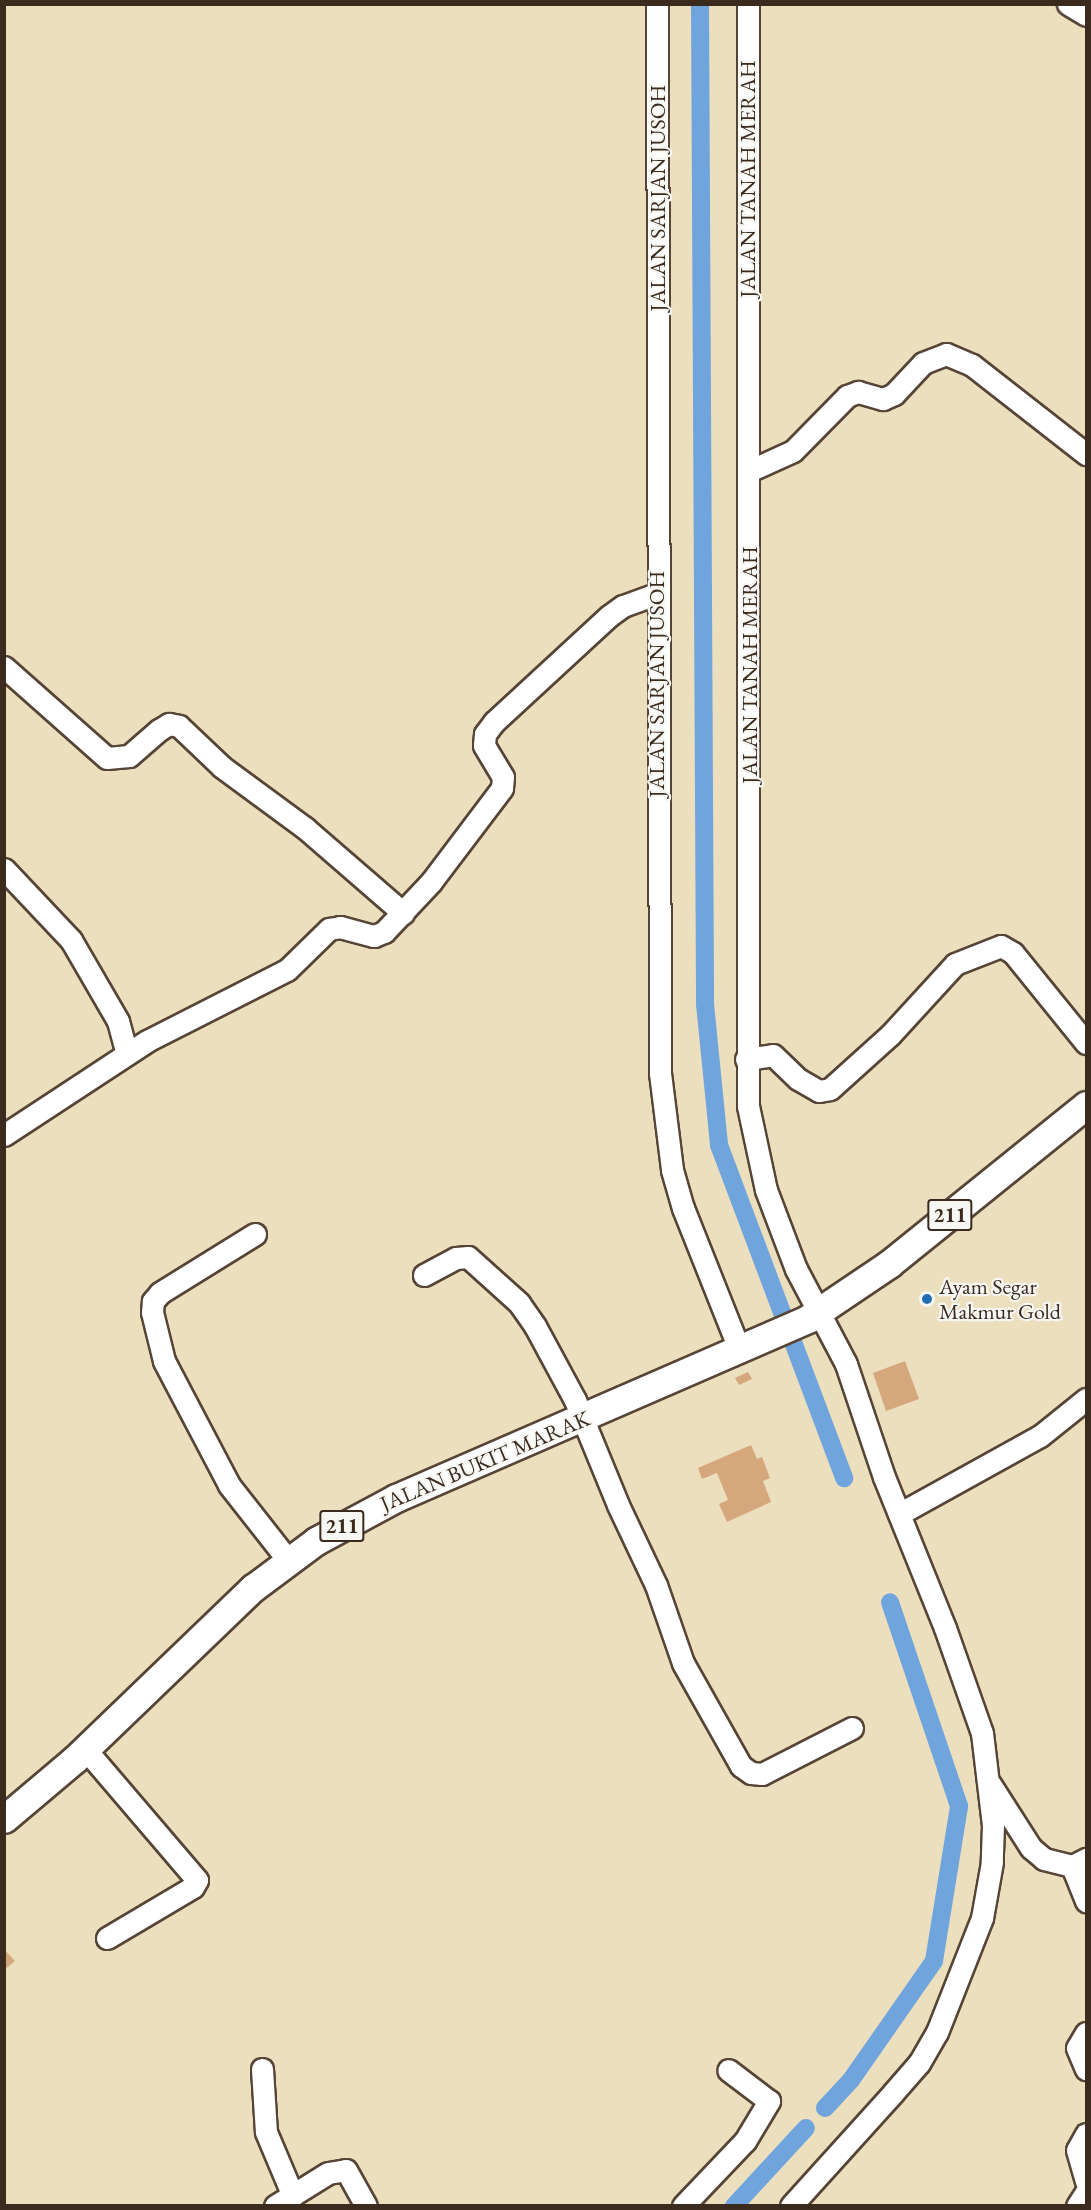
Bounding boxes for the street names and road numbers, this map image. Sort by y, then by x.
street label: JALAN TANAH MERAH [735,60,761,298]
street label: JALAN SARJAN JUSOH [645,85,671,311]
street label: JALAN TANAH MERAH [737,546,763,784]
street label: JALAN SARJAN JUSOH [644,571,670,797]
road number: 211 [926,1197,974,1233]
street label: JALAN BUKIT MARAK [376,1405,594,1517]
road number: 211 [318,1508,366,1544]

